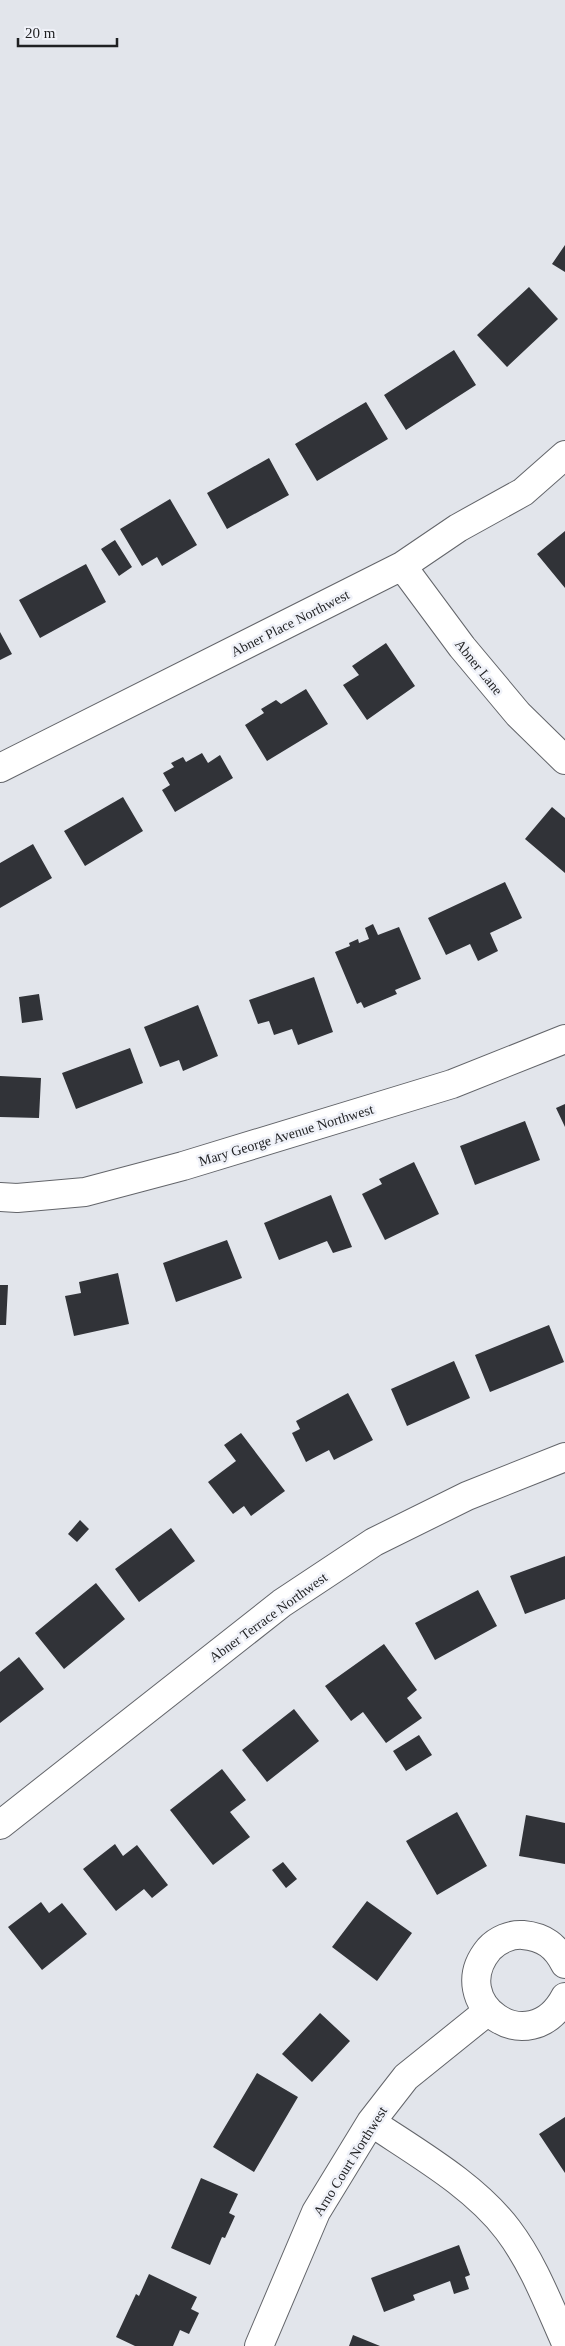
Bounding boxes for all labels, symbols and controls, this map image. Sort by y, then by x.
scale bar [18,15,116,47]
text: 20 m [25,25,56,41]
street label: Abner Place Northwest [229,587,352,660]
street label: Abner Lane [452,637,505,698]
street label: Mary George Avenue Northwest [197,1102,375,1169]
street label: Abner Terrace Northwest [207,1570,330,1665]
street label: Arno Court Northwest [311,2104,390,2219]

